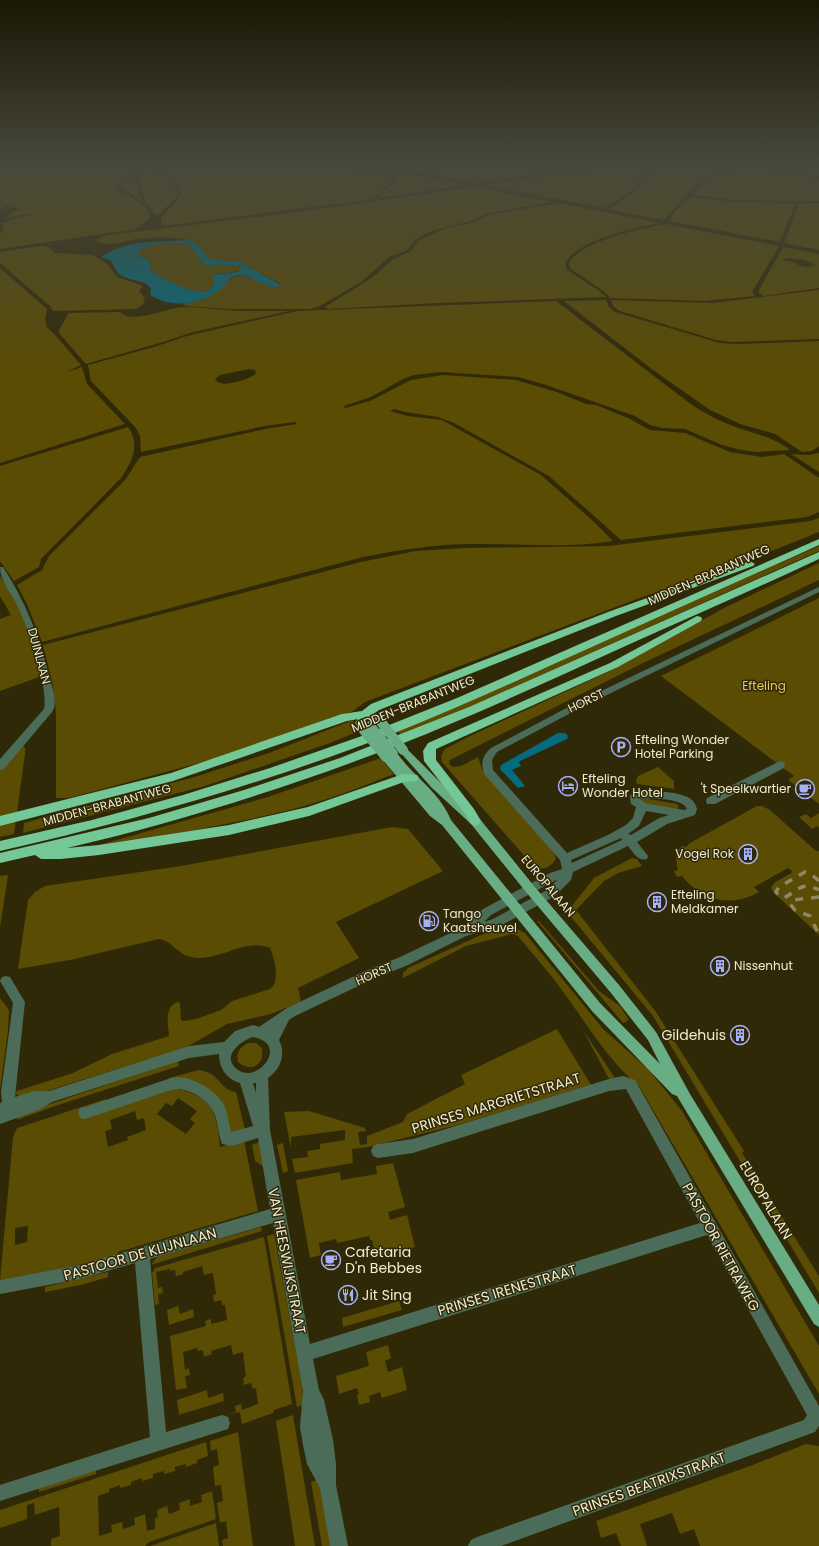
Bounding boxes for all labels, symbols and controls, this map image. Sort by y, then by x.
street label: MIDDEN-BRABANTWEG [645,540,772,609]
street label: DUINLAAN [24,626,55,686]
street label: MIDDEN-BRABANTWEG [349,671,477,736]
park label: Efteling [742,677,786,694]
street label: HORST [565,684,607,717]
place label: Efteling Wonder Hotel Parking [635,731,729,762]
parking icon: Efteling Wonder Hotel Parking [610,736,632,758]
place label: Efteling Wonder Hotel [582,770,663,801]
hotel icon: Efteling Wonder Hotel [557,775,579,797]
cafe icon: 't Speelkwartier [794,778,816,800]
street label: MIDDEN-BRABANTWEG [41,779,173,830]
place label: 't Speelkwartier [701,780,792,797]
building icon: Vogel Rok [737,843,759,865]
place label: Vogel Rok [675,845,735,862]
street label: EUROPALAAN [518,851,579,920]
place label: Efteling Meldkamer [671,886,739,917]
building icon: Efteling Meldkamer [646,891,668,913]
place label: Tango Kaatsheuvel [443,905,517,936]
fuel station icon: Tango Kaatsheuvel [418,910,440,932]
building icon: Nissenhut [709,955,731,977]
place label: Nissenhut [734,957,793,974]
street label: HORST [353,958,395,989]
building icon: Gildehuis [729,1024,751,1046]
place label: Gildehuis [661,1025,726,1045]
street label: PRINSES MARGRIETSTRAAT [409,1068,583,1138]
street label: EUROPALAAN [735,1157,797,1243]
street label: PASTOOR RIETRAWEG [677,1179,765,1315]
street label: VAN HEESWIJKSTRAAT [263,1186,311,1336]
street label: PASTOOR DE KLIJNLAAN [61,1223,219,1285]
place label: Cafetaria D'n Bebbes [345,1242,422,1278]
cafe icon: Cafetaria D'n Bebbes [320,1249,342,1271]
street label: PRINSES IRENESTRAAT [435,1259,579,1321]
restaurant icon: Jit Sing [337,1284,359,1306]
place label: Jit Sing [362,1285,412,1305]
street label: PRINSES BEATRIXSTRAAT [570,1447,729,1521]

